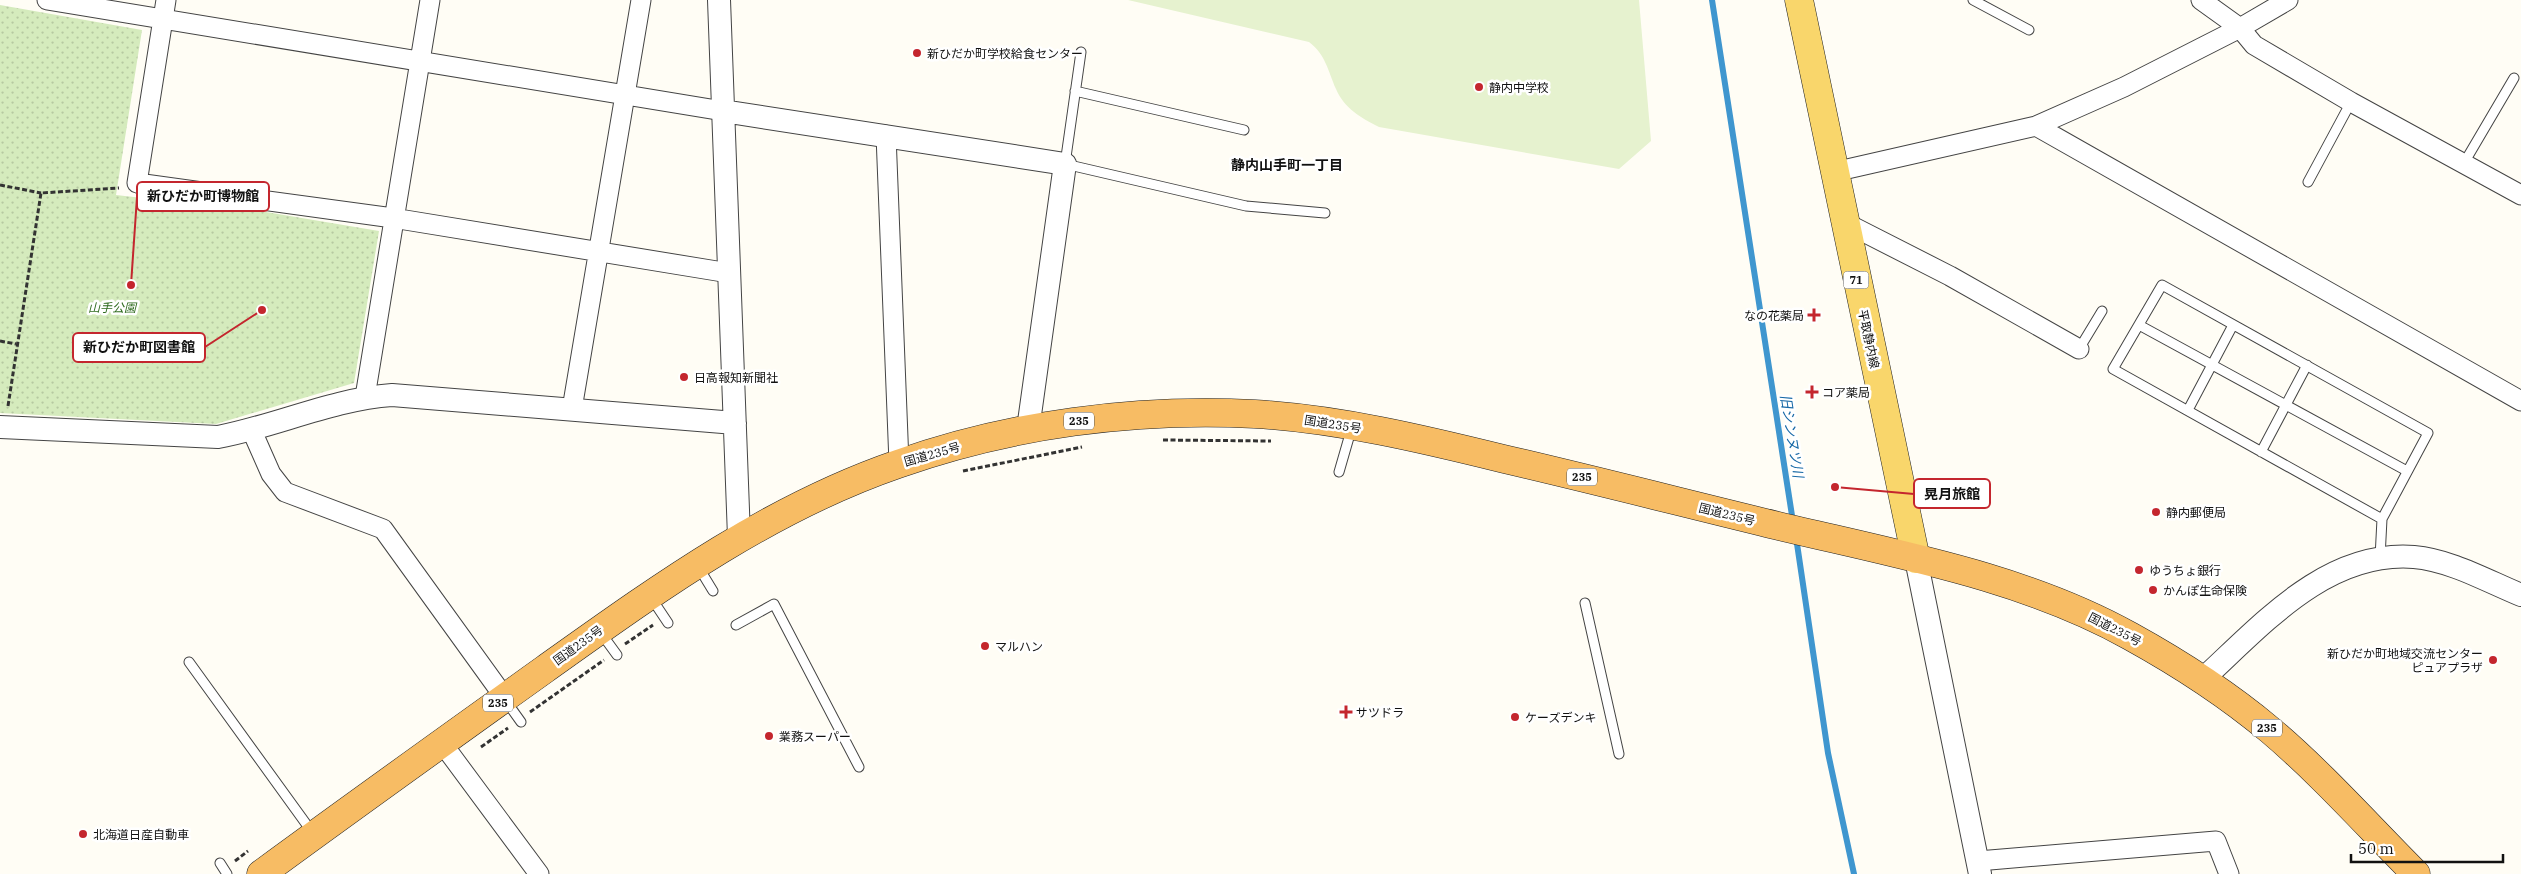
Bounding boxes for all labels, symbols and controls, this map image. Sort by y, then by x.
place label: 新ひだか町学校給食センター [927,46,1083,61]
marker: 新ひだか町学校給食センター [911,47,923,59]
place label: 静内中学校 [1489,80,1549,95]
marker: 静内中学校 [1473,81,1485,93]
district label: 静内山手町一丁目 [1231,156,1343,174]
callout: 新ひだか町博物館 [137,182,269,211]
text: 新ひだか町博物館 [147,187,259,205]
road number: 71 [1844,272,1868,288]
park label: 山手公園 [88,300,138,315]
place label: なの花薬局 [1744,308,1804,323]
street label: 平取静内線 [1855,308,1883,370]
marker: なの花薬局 [1808,309,1820,321]
callout: 新ひだか町図書館 [73,333,205,362]
text: 新ひだか町図書館 [83,338,195,356]
place label: 日高報知新聞社 [694,370,778,385]
marker: 日高報知新聞社 [678,371,690,383]
place label: コア薬局 [1822,385,1870,400]
marker: コア薬局 [1806,386,1818,398]
water label: 旧シンヌツ川 [1777,393,1808,481]
road number: 235 [1064,412,1094,430]
street label: 国道235号 [1303,412,1363,436]
street label: 国道235号 [902,439,962,469]
road number: 235 [1567,468,1597,486]
callout: 晃月旅館 [1914,479,1990,508]
text: 晃月旅館 [1924,485,1980,503]
street label: 国道235号 [1697,500,1757,528]
place label: 静内郵便局 [2166,505,2226,520]
marker: 静内郵便局 [2150,506,2162,518]
place label: ゆうちょ銀行 [2149,563,2221,578]
marker: ゆうちょ銀行 [2133,564,2145,576]
place label: かんぽ生命保険 [2163,583,2247,598]
marker: かんぽ生命保険 [2147,584,2159,596]
street label: 国道235号 [2086,609,2144,649]
street label: 国道235号 [550,622,606,668]
place label: マルハン [995,639,1043,654]
marker: マルハン [979,640,991,652]
place label: 新ひだか町地域交流センター ピュアプラザ [2327,646,2483,675]
marker: 新ひだか町地域交流センター ピュアプラザ [2487,654,2499,666]
road number: 235 [483,694,513,711]
place label: サツドラ [1356,705,1404,720]
marker: サツドラ [1340,706,1352,718]
place label: ケーズデンキ [1525,710,1596,725]
marker: ケーズデンキ [1509,711,1521,723]
road number: 235 [2252,720,2282,736]
place label: 業務スーパー [779,729,851,744]
marker: 業務スーパー [763,730,775,742]
place label: 北海道日産自動車 [93,827,189,842]
marker: 北海道日産自動車 [77,828,89,840]
scale bar [2351,832,2504,864]
text: 50 m [2358,839,2394,858]

